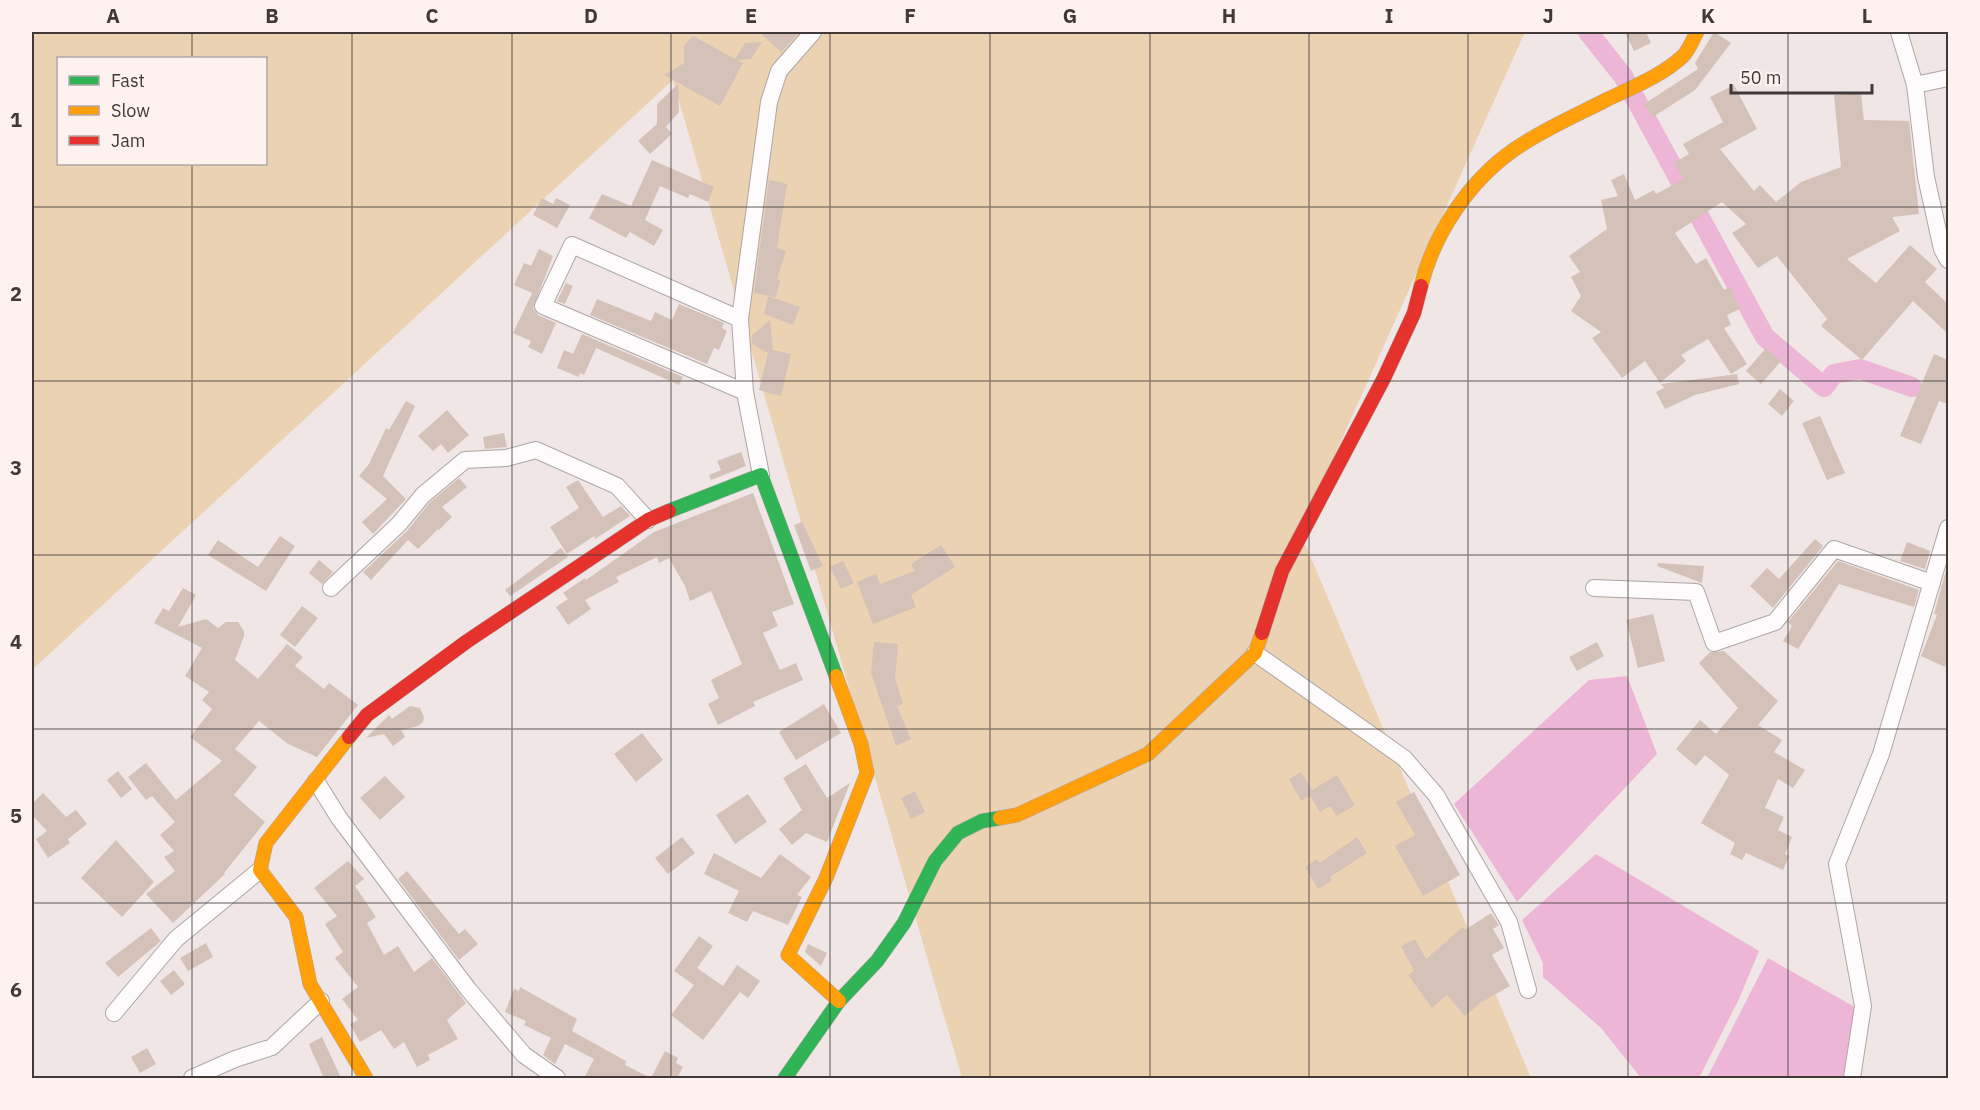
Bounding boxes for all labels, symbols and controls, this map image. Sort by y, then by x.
text: A [106,2,120,29]
text: B [265,2,279,29]
text: C [425,2,439,29]
text: D [584,2,598,29]
text: E [745,2,757,29]
text: F [904,2,916,29]
text: G [1063,2,1077,29]
text: H [1222,2,1236,29]
text: I [1385,2,1393,29]
text: J [1542,2,1554,29]
text: K [1701,2,1715,29]
text: L [1862,2,1872,29]
legend [57,57,267,165]
scale bar [1731,57,1872,95]
text: 50 m [1740,66,1782,89]
text: Fast [111,69,145,92]
text: Slow [111,99,150,122]
text: 1 [10,106,22,133]
text: Jam [111,129,146,152]
text: 2 [10,280,22,307]
text: 3 [10,454,22,481]
text: 4 [10,628,22,655]
text: 5 [10,802,22,829]
text: 6 [10,976,22,1003]

